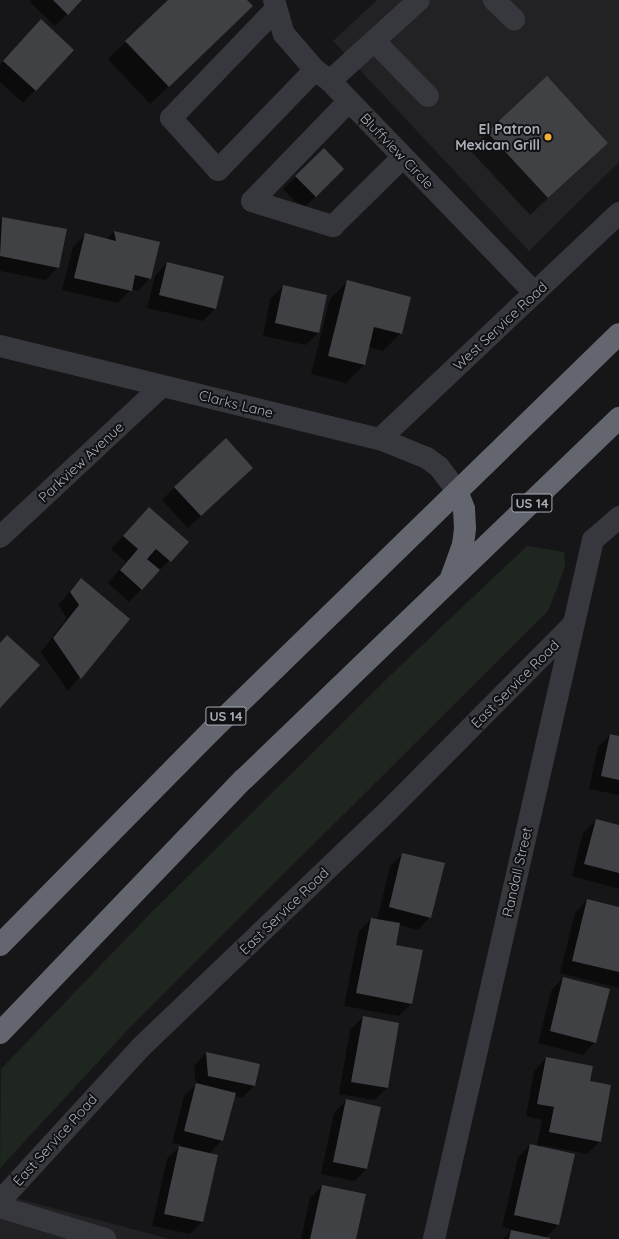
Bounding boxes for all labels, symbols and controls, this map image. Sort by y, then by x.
street label: Bluffview Circle [357,110,437,192]
place label: El Patron Mexican Grill [455,121,540,154]
marker: El Patron Mexican Grill [543,132,553,142]
street label: West Service Road [450,278,550,374]
street label: Clarks Lane [197,387,275,421]
street label: Parkview Avenue [35,418,127,506]
road number: US 14 [511,492,553,514]
street label: East Service Road [467,636,563,732]
road number: US 14 [205,705,247,727]
street label: Randall Street [499,826,535,918]
street label: East Service Road [236,864,332,958]
street label: East Service Road [9,1091,101,1189]

